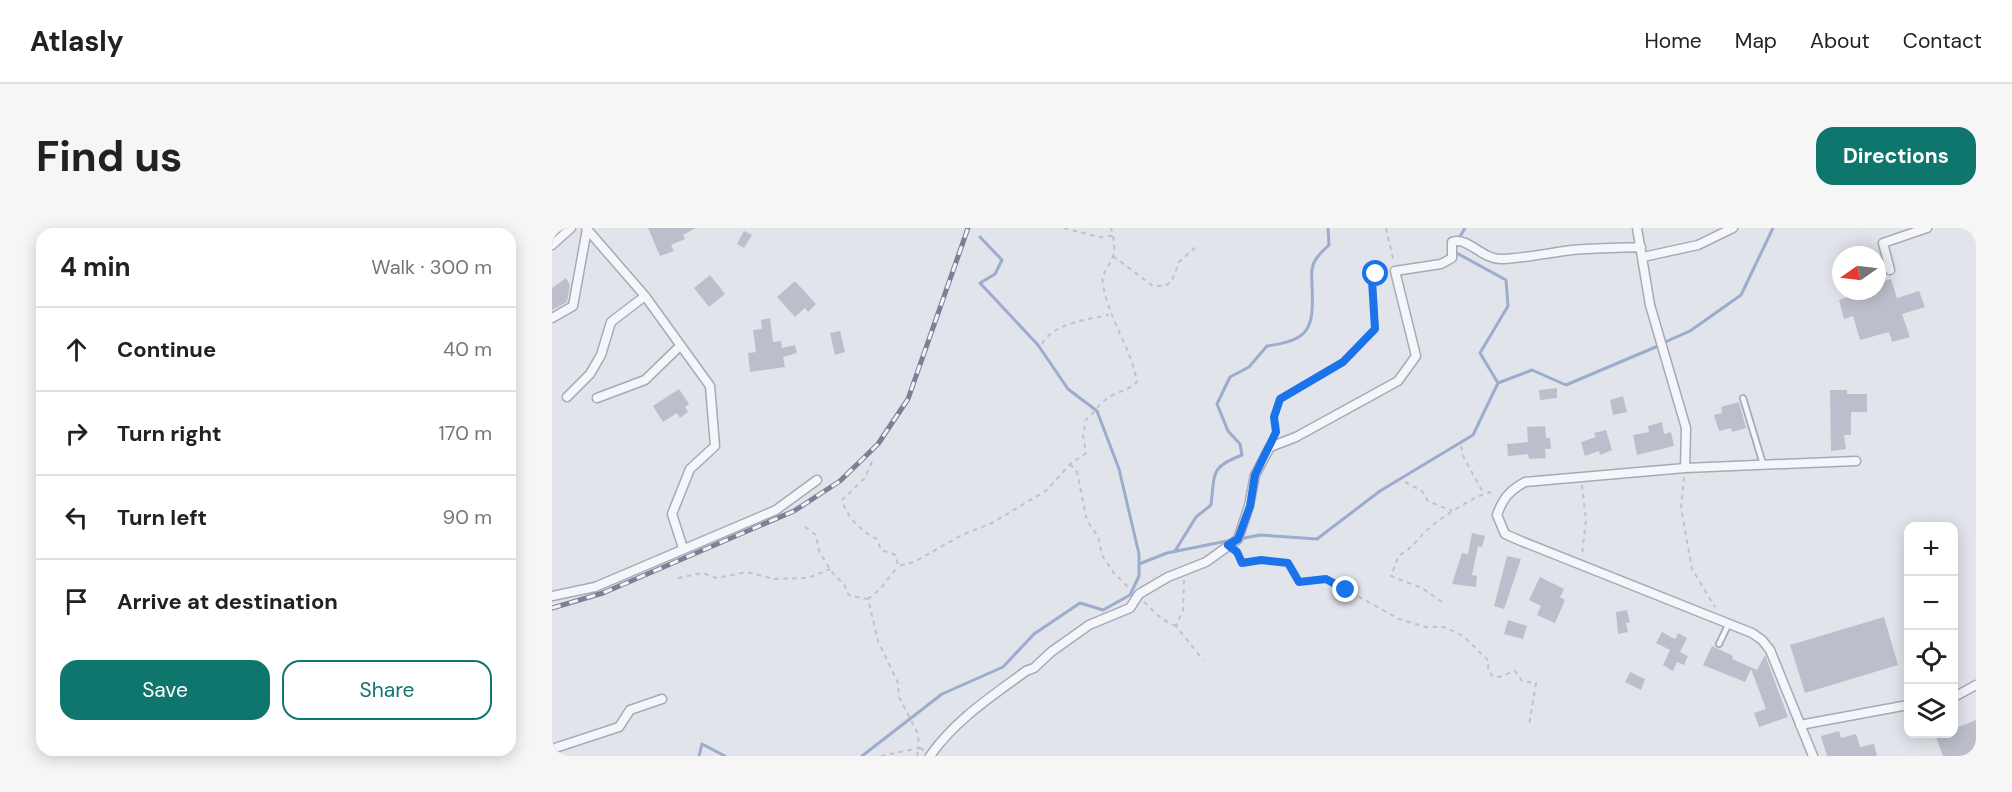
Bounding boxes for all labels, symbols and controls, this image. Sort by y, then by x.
text: Atlasly [30,23,124,60]
text: Home [1644,27,1702,55]
text: Map [1735,27,1777,55]
text: About [1810,27,1870,55]
text: Contact [1903,27,1982,55]
button: Directions [1816,127,1976,185]
text: Find us [36,129,182,184]
north arrow [1832,246,1886,300]
text: 4 min [60,250,131,284]
text: Walk · 300 m [371,254,492,280]
route start [1362,260,1388,286]
icon: ahead [60,333,93,366]
text: Continue [117,335,216,364]
text: 40 m [443,336,492,362]
icon: right [60,417,93,450]
text: Turn right [117,419,222,448]
text: 170 m [439,420,492,446]
icon: left [60,501,93,534]
text: Turn left [117,503,207,532]
text: 90 m [443,504,492,530]
map controls [1904,522,1958,738]
button: + [1904,522,1958,576]
route end [1332,576,1358,602]
button: − [1904,576,1958,630]
icon: arrive [60,585,93,618]
text: Arrive at destination [117,587,338,616]
button: locate [1904,630,1958,684]
button: Save [60,660,270,720]
button: Share [282,660,492,720]
button: layers [1904,684,1958,738]

